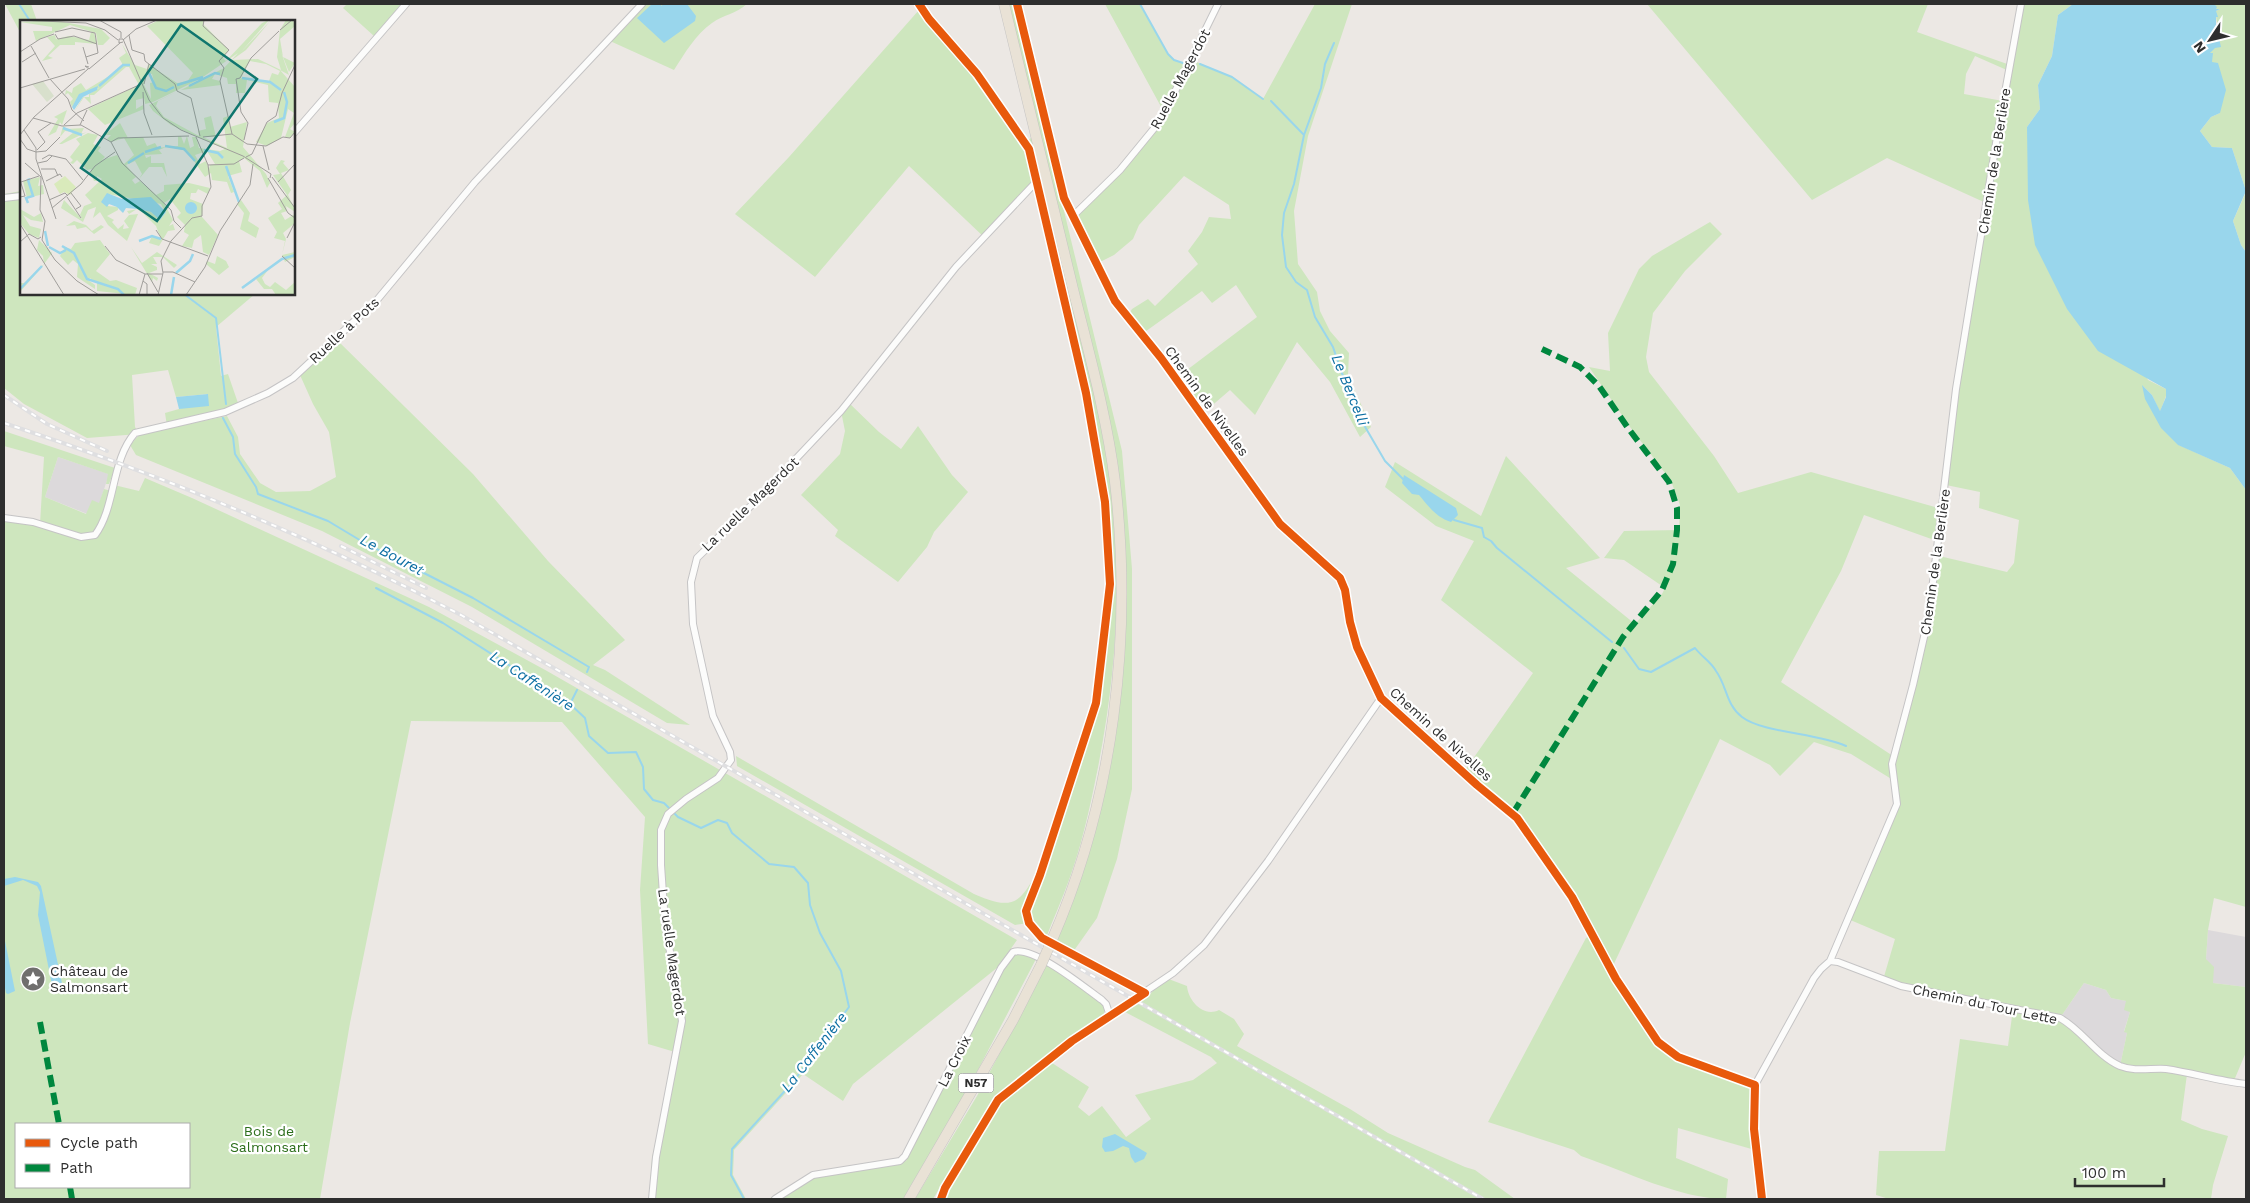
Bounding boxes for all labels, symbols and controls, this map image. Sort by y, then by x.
north arrow [2185,15,2235,65]
inset map [20,20,295,295]
street label: Ruelle Magerdot [1147,26,1213,132]
text: N [2190,39,2209,56]
street label: Chemin de la Berlière [1975,87,2013,235]
street label: Ruelle à Pots [306,294,382,366]
street label: Chemin de Nivelles [1162,343,1252,459]
water label: Le Bercelli [1328,352,1373,429]
street label: La ruelle Magerdot [698,454,802,554]
street label: Chemin de la Berlière [1917,488,1953,636]
water label: Le Bouret [357,531,428,580]
water label: La Caffenière [487,647,577,715]
street label: Chemin de Nivelles [1387,684,1495,784]
street label: La ruelle Magerdot [655,887,689,1017]
place label: Château de Salmonsart [50,963,128,995]
place icon: Château de Salmonsart [20,966,46,992]
street label: Chemin du Tour Lette [1911,981,2059,1027]
water label: La Caffenière [777,1008,851,1096]
street label: La Croix [934,1033,974,1089]
road number: N57 [958,1074,994,1092]
legend [15,1123,190,1188]
park label: Bois de Salmonsart [230,1123,308,1155]
text: Cycle path [60,1134,138,1152]
scale bar [2075,1156,2164,1188]
text: Path [60,1159,93,1177]
text: 100 m [2082,1164,2126,1182]

